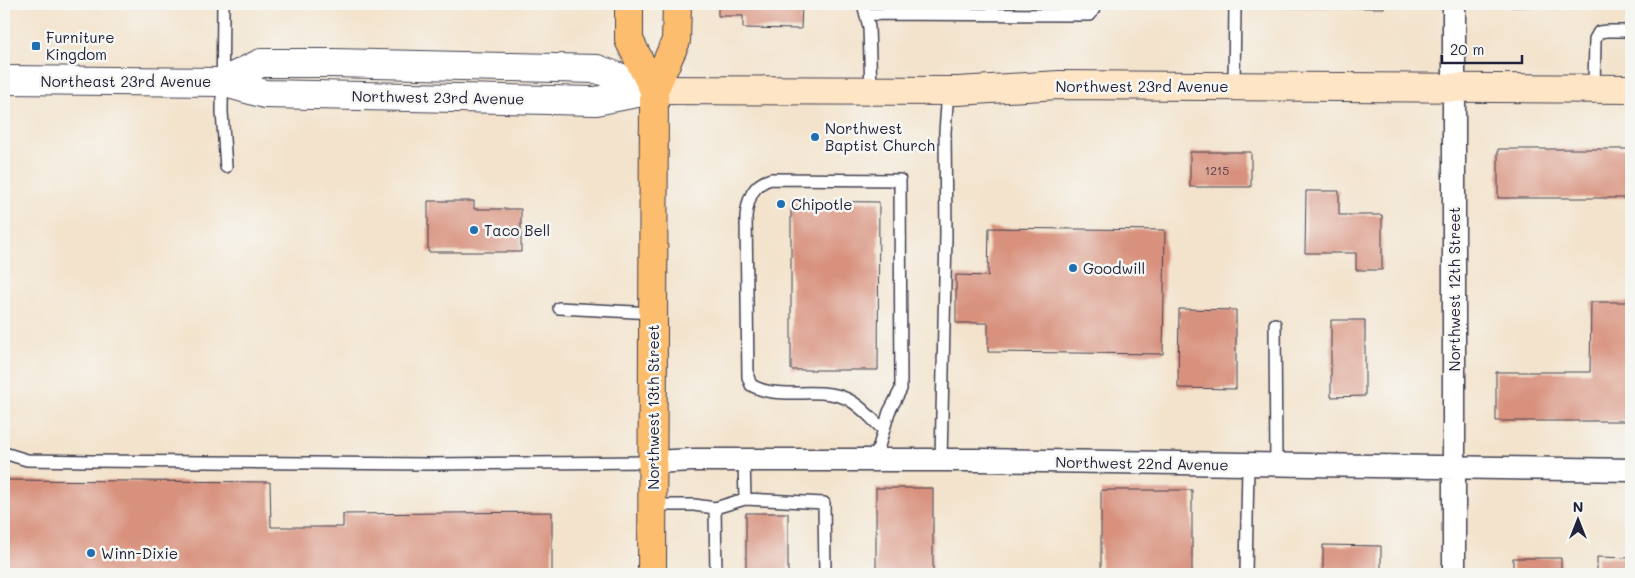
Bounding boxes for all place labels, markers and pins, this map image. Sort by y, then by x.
place label: Furniture Kingdom [46,27,115,64]
marker: Furniture Kingdom [30,40,42,52]
place label: Northwest Baptist Church [825,118,935,155]
marker: Northwest Baptist Church [809,131,821,143]
place label: Chipotle [791,194,853,214]
marker: Chipotle [775,198,787,210]
place label: Taco Bell [484,220,550,240]
marker: Taco Bell [468,224,480,236]
place label: Goodwill [1083,258,1145,278]
marker: Goodwill [1067,262,1079,274]
place label: Winn-Dixie [101,543,178,563]
marker: Winn-Dixie [85,547,97,559]

